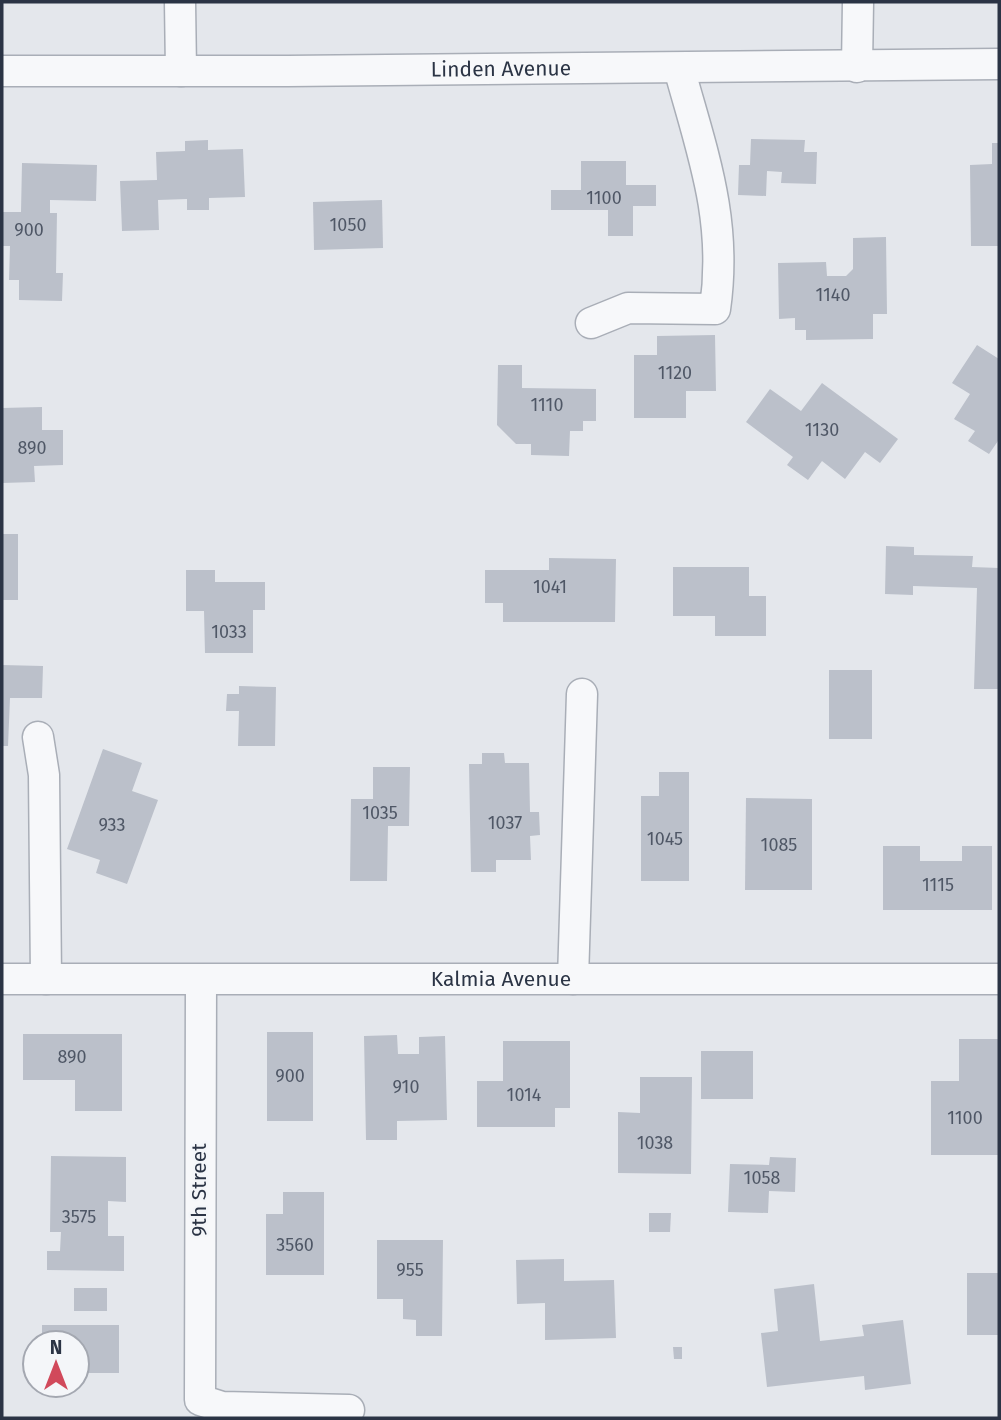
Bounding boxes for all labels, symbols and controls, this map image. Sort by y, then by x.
street label: Linden Avenue [431,55,571,83]
house number: 1100 [586,187,622,209]
house number: 1050 [330,214,366,236]
house number: 900 [14,219,44,241]
house number: 1140 [816,284,850,306]
house number: 1120 [658,362,692,384]
house number: 1110 [531,394,563,416]
house number: 1130 [805,419,839,441]
house number: 890 [17,437,47,459]
house number: 1041 [533,576,567,598]
house number: 1033 [211,621,247,643]
house number: 1035 [362,802,398,824]
house number: 1037 [488,812,522,834]
house number: 933 [98,814,126,836]
house number: 1045 [647,828,683,850]
house number: 1085 [761,834,797,856]
house number: 1115 [922,874,954,896]
street label: Kalmia Avenue [431,966,571,992]
house number: 890 [57,1046,87,1068]
house number: 900 [275,1065,305,1087]
house number: 910 [393,1076,419,1098]
house number: 1014 [507,1084,542,1106]
house number: 1100 [947,1107,983,1129]
house number: 1038 [637,1132,673,1154]
street label: 9th Street [186,1143,212,1237]
house number: 1058 [744,1167,780,1189]
house number: 3575 [62,1206,96,1228]
house number: 3560 [276,1234,314,1256]
house number: 955 [396,1259,424,1281]
north arrow [21,1329,91,1399]
text: N [50,1336,62,1359]

